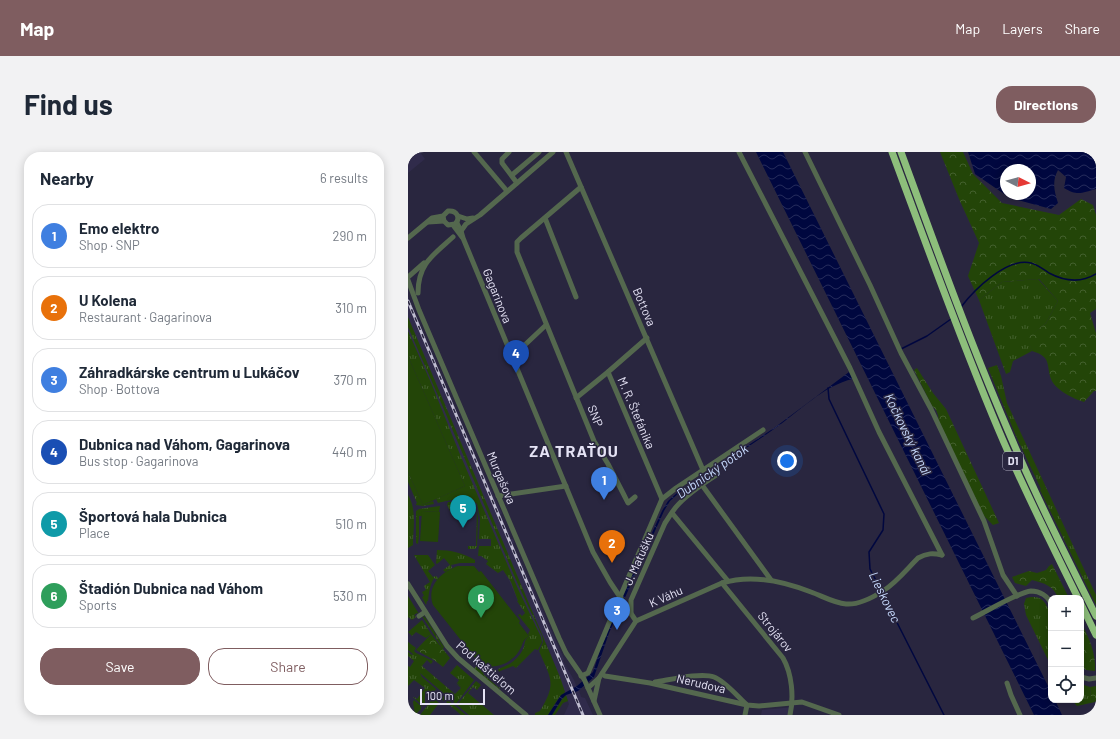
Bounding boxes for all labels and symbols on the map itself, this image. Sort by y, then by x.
north arrow [1000,164,1036,200]
street label: Gagarinova [481,266,515,325]
street label: Bottova [631,285,659,328]
pin: 4 [503,340,529,373]
street label: M. R. Štefánika [616,375,658,451]
water label: Kočkovský kanál [881,390,935,478]
street label: SNP [585,403,607,428]
water label: Dubnický potok [673,440,751,502]
district label: ZA TRAŤOU [529,441,619,460]
street label: Murgašova [485,449,519,506]
your location [777,451,797,471]
road number: D1 [1003,452,1023,470]
pin: 1 [591,467,617,500]
pin: 5 [450,495,476,528]
pin: 2 [599,530,625,563]
street label: J. Matušku [620,530,656,587]
water label: Lieskovec [866,569,904,626]
street label: K Váhu [647,583,685,610]
pin: 6 [468,585,494,618]
pin: 3 [604,597,630,630]
street label: Strojárov [755,608,796,655]
street label: Pod kaštieľom [454,638,519,697]
street label: Nerudova [675,671,727,695]
scale bar [420,687,485,706]

